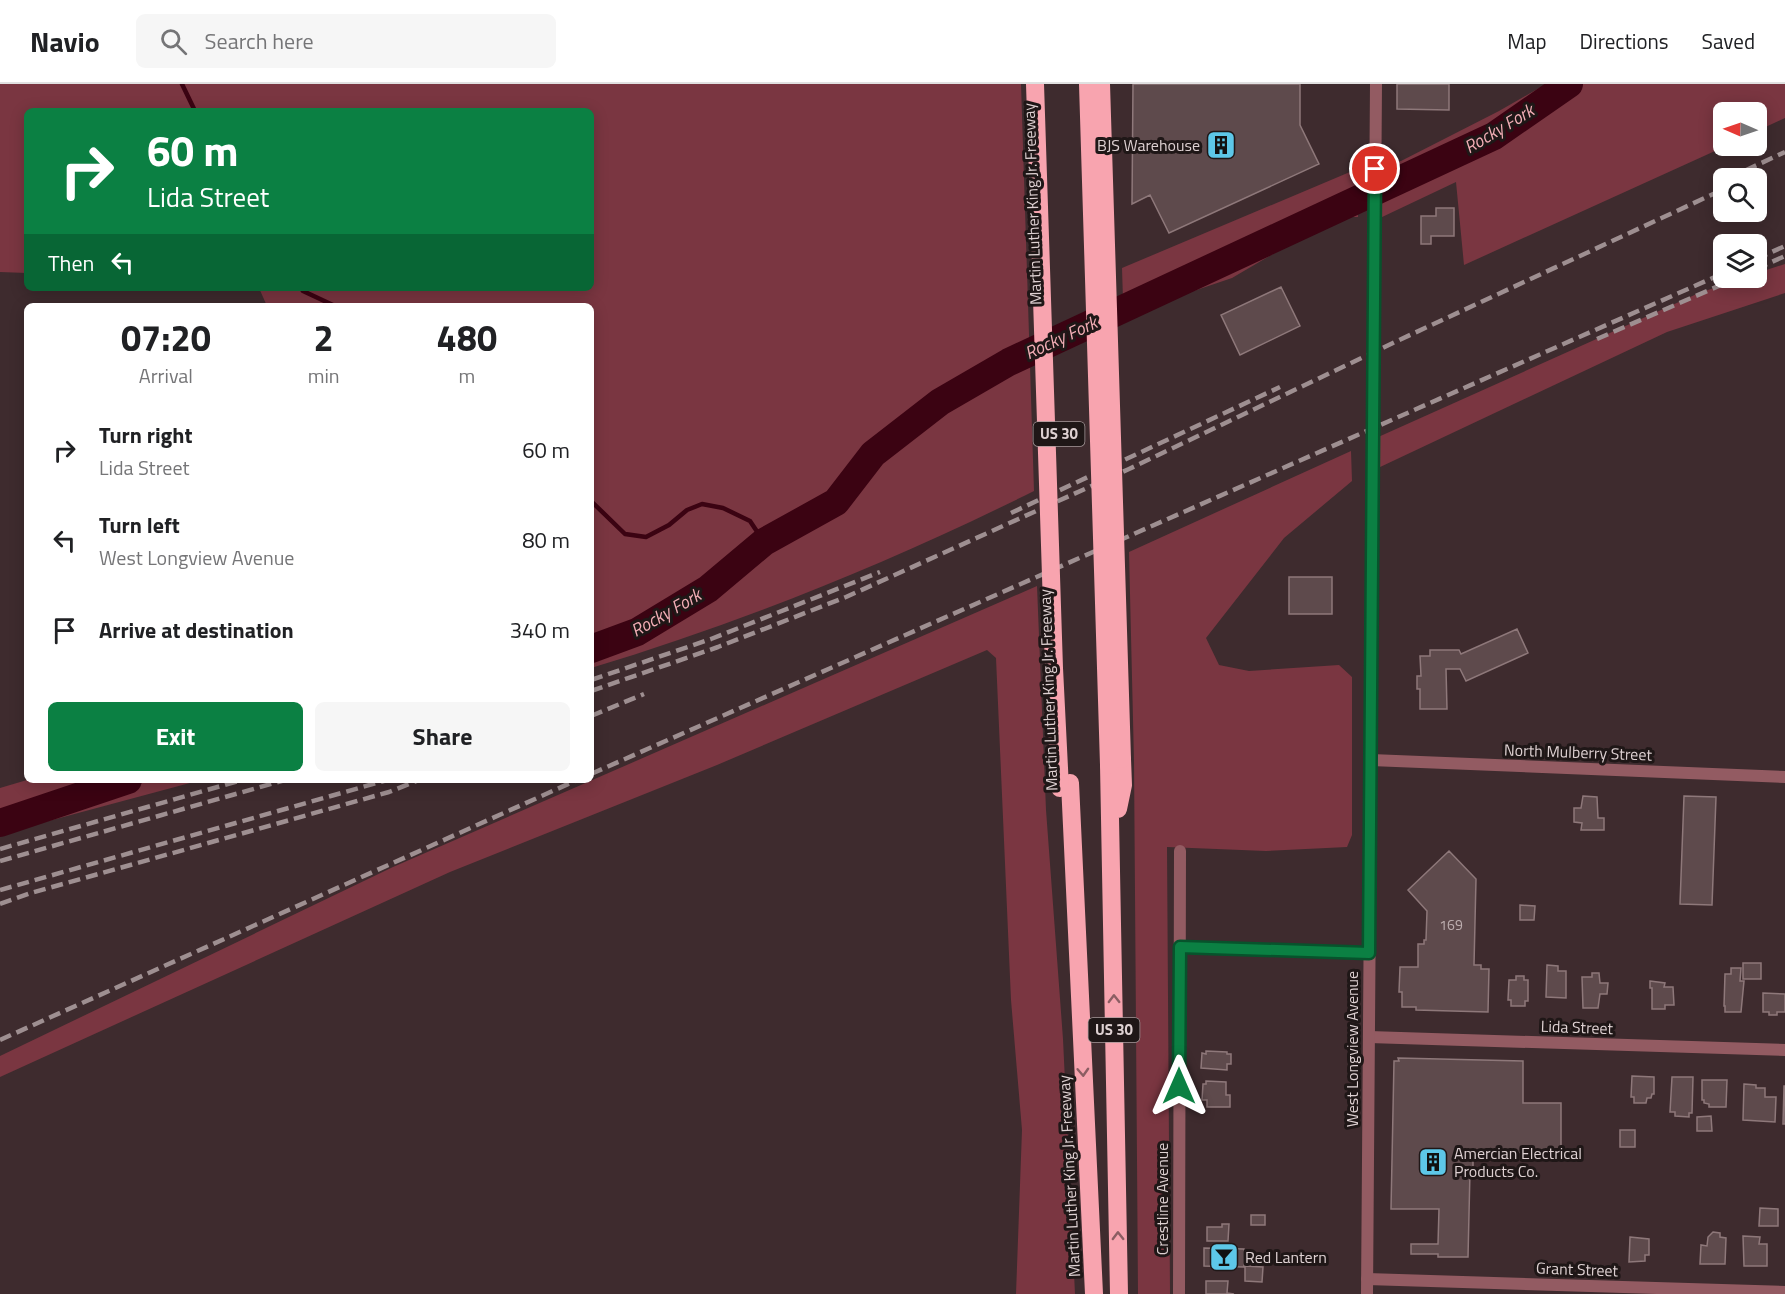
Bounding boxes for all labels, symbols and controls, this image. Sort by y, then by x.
search box [136,14,556,68]
text: Navio [30,20,100,63]
text: Search here [205,24,314,58]
icon: search [157,25,190,58]
text: Map [1507,25,1547,57]
text: Directions [1580,25,1669,57]
text: Saved [1702,25,1755,57]
water label: Rocky Fork [1459,96,1541,160]
street label: Martin Luther King Jr. Freeway [1016,102,1048,305]
north arrow [1713,102,1767,156]
map controls [1713,102,1767,288]
text: 60 m [147,118,239,182]
building icon: BJS Warehouse [1205,129,1237,161]
icon: right [48,132,126,210]
place label: BJS Warehouse [1097,133,1200,157]
pin [1349,143,1400,194]
icon: arrive [1358,152,1391,185]
button: search [1713,168,1767,222]
text: Lida Street [147,176,269,217]
button: layers [1713,234,1767,288]
text: Then [48,246,94,280]
icon: left [106,246,139,279]
water label: Rocky Fork [1020,308,1103,366]
text: 07:20 [121,310,211,365]
text: 2 [314,310,334,365]
text: 480 [437,310,497,365]
text: Arrival [139,360,193,391]
text: min [308,360,340,391]
text: m [458,360,475,391]
text: Turn right [99,418,193,452]
road number: US 30 [1034,422,1084,446]
text: 60 m [522,433,570,467]
icon: right [48,434,81,467]
text: Lida Street [99,452,190,483]
text: Turn left [99,508,180,542]
text: 80 m [522,523,570,557]
icon: left [48,524,81,557]
text: West Longview Avenue [99,542,294,573]
water label: Rocky Fork [625,581,708,644]
street label: Martin Luther King Jr. Freeway [1032,588,1064,791]
text: Arrive at destination [99,613,294,647]
text: 340 m [510,613,570,647]
icon: arrive [48,614,81,647]
button: Exit [48,702,303,771]
button: Share [315,702,570,771]
street label: North Mulberry Street [1504,737,1653,767]
house number: 169 [1439,914,1463,935]
street label: West Longview Avenue [1340,971,1364,1127]
one-way arrow [1108,994,1120,1003]
street label: Lida Street [1540,1014,1614,1040]
road number: US 30 [1088,1018,1140,1042]
position arrow [1147,1054,1211,1118]
one-way arrow [1077,1068,1090,1077]
street label: Martin Luther King Jr. Freeway [1052,1074,1086,1278]
place label: Amercian Electrical Products Co. [1454,1141,1582,1183]
street label: Crestline Avenue [1150,1143,1174,1255]
building icon: Amercian Electrical Products Co. [1417,1146,1449,1178]
one-way arrow [1112,1231,1124,1240]
bar icon: Red Lantern [1208,1241,1240,1273]
place label: Red Lantern [1245,1245,1327,1269]
street label: Grant Street [1535,1256,1619,1282]

